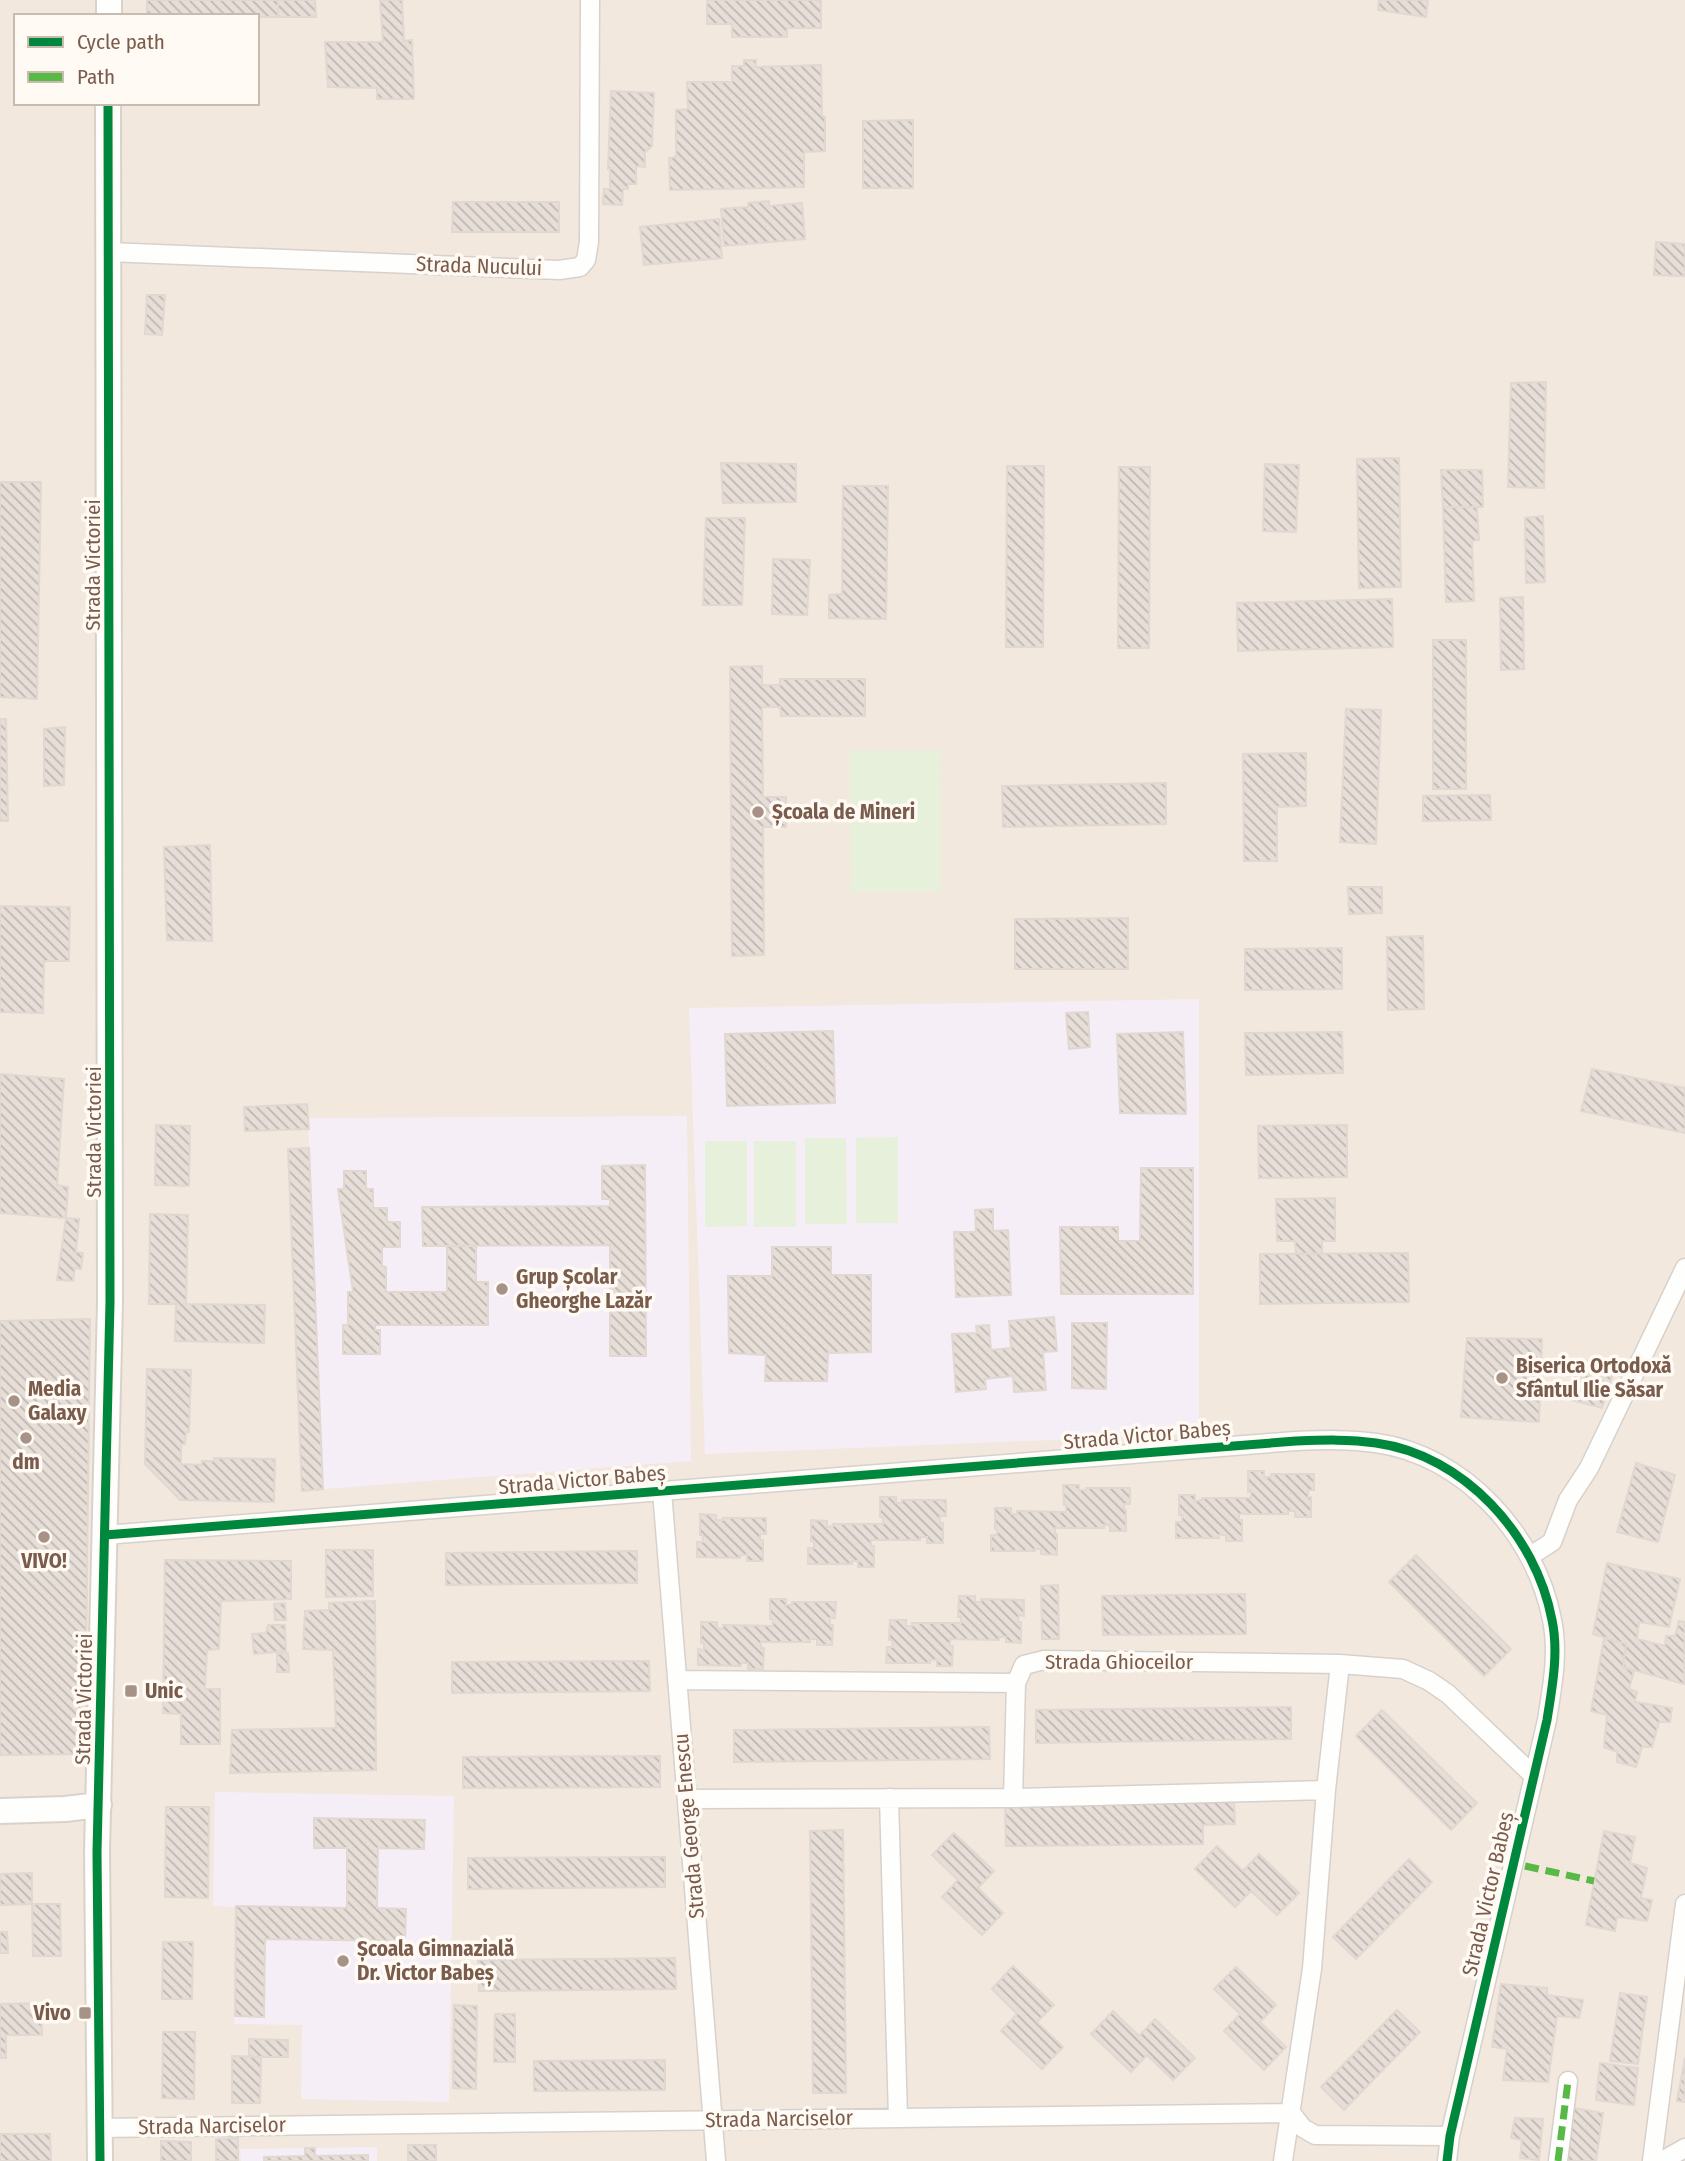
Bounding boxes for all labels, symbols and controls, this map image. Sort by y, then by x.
legend [14,14,259,105]
text: Cycle path [77,29,165,55]
text: Path [77,64,115,90]
street label: Strada Nucului [416,251,542,281]
street label: Strada Victoriei [80,499,106,631]
place label: Școala de Mineri [772,799,915,826]
marker: Școala de Mineri [750,804,766,820]
street label: Strada Victoriei [81,1066,107,1198]
place label: Grup Școlar Gheorghe Lazăr [516,1264,652,1314]
marker: Grup Școlar Gheorghe Lazăr [494,1281,510,1297]
place label: Biserica Ortodoxă Sfântul Ilie Săsar [1516,1353,1671,1403]
marker: Biserica Ortodoxă Sfântul Ilie Săsar [1494,1370,1510,1386]
place label: Media Galaxy [28,1376,88,1426]
marker: Media Galaxy [6,1393,22,1409]
street label: Strada Victor Babeș [1062,1415,1232,1455]
marker: dm [18,1430,34,1446]
place label: dm [12,1449,40,1475]
street label: Strada Victor Babeș [497,1460,667,1500]
marker: VIVO! [36,1529,52,1545]
place label: VIVO! [20,1548,67,1574]
street label: Strada Victoriei [70,1633,98,1765]
street label: Strada Ghioceilor [1045,1649,1194,1675]
place label: Unic [145,1678,184,1704]
marker: Unic [123,1683,139,1699]
street label: Strada George Enescu [668,1732,710,1920]
street label: Strada Victor Babeș [1456,1809,1520,1979]
place label: Școala Gimnazială Dr. Victor Babeș [357,1936,514,1987]
marker: Școala Gimnazială Dr. Victor Babeș [335,1953,351,1969]
place label: Vivo [33,2000,71,2026]
marker: Vivo [77,2005,93,2021]
street label: Strada Narciselor [705,2105,854,2133]
street label: Strada Narciselor [138,2112,287,2140]

